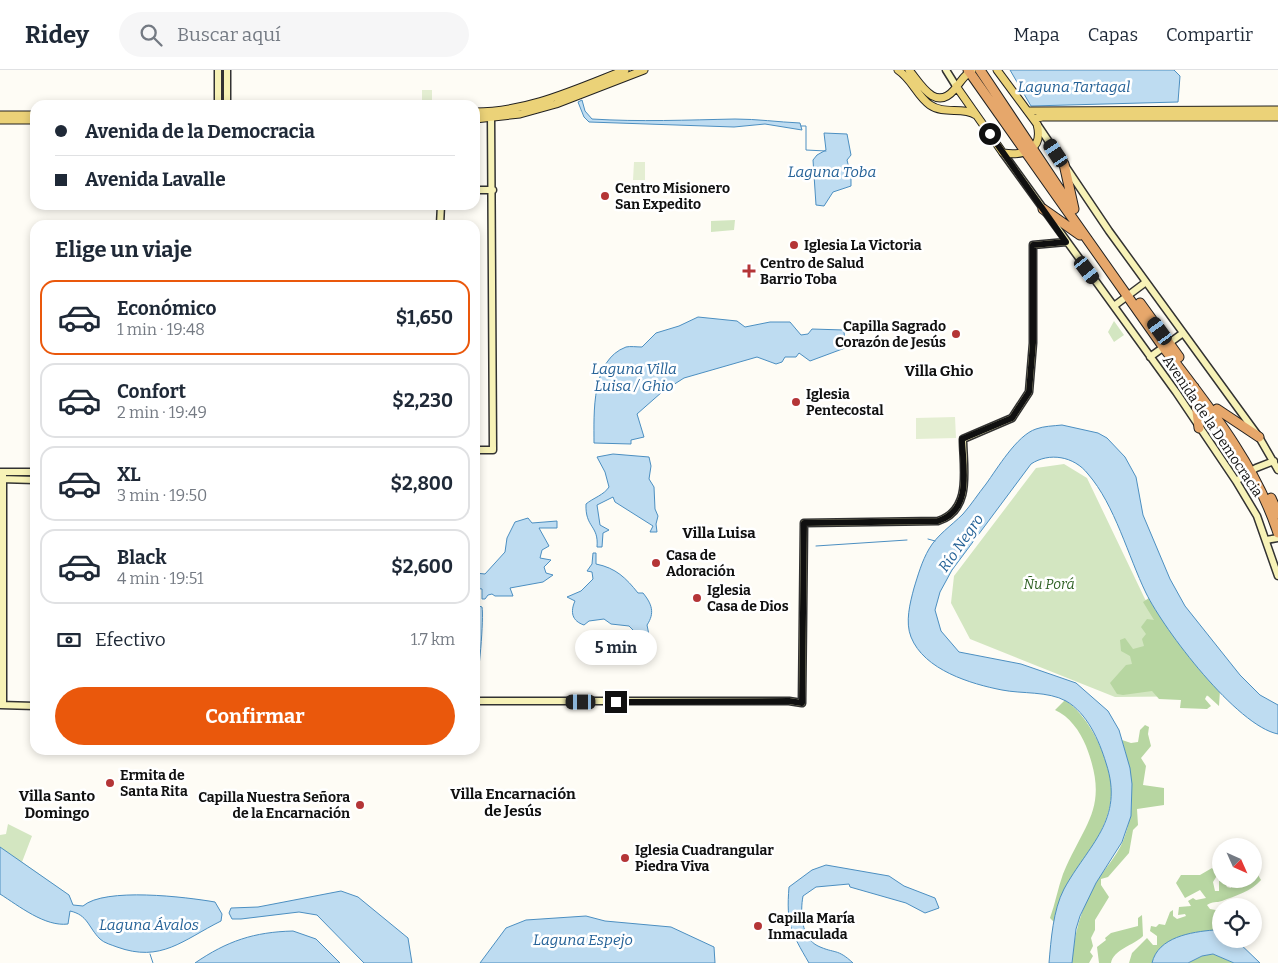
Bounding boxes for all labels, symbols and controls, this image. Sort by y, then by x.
search box [119,12,469,57]
text: Ridey [25,21,89,49]
icon: search [137,21,165,49]
text: Buscar aquí [177,23,281,46]
text: Mapa [1014,24,1060,46]
text: Capas [1088,24,1138,46]
text: Compartir [1166,24,1253,46]
water label: Laguna Tartagal [1018,78,1130,96]
text: Avenida de la Democracia [85,120,315,143]
route start [979,123,1001,145]
car [1041,136,1070,170]
water label: Laguna Toba [788,163,876,181]
text: Avenida Lavalle [85,168,226,191]
place label: Centro Misionero San Expedito [615,180,730,213]
marker: Centro Misionero San Expedito [599,190,611,202]
text: Elige un viaje [55,236,192,263]
place label: Iglesia La Victoria [804,237,922,254]
marker: Iglesia La Victoria [788,239,800,251]
car [1071,254,1102,286]
place label: Centro de Salud Barrio Toba [760,255,865,288]
marker: Centro de Salud Barrio Toba [742,264,756,278]
icon: car [57,295,102,340]
text: Económico [117,297,217,320]
text: $1,650 [396,306,453,329]
car [1145,314,1174,348]
place label: Capilla Sagrado Corazón de Jesús [835,318,946,351]
text: 1 min · 19:48 [117,320,205,339]
marker: Capilla Sagrado Corazón de Jesús [950,328,962,340]
street label: Avenida de la Democracia [1159,352,1266,500]
water label: Laguna Villa Luisa / Ghio [591,360,677,395]
district label: Villa Ghio [905,362,974,380]
icon: car [57,378,102,423]
text: Confort [117,380,186,403]
place label: Iglesia Pentecostal [806,386,884,419]
text: $2,230 [392,389,453,412]
marker: Iglesia Pentecostal [790,396,802,408]
text: 2 min · 19:49 [117,403,207,422]
icon: car [57,461,102,506]
text: XL [117,463,141,486]
text: $2,800 [391,472,453,495]
text: 3 min · 19:50 [117,486,207,505]
water label: Río Negro [935,511,987,575]
district label: Villa Luisa [682,524,756,542]
icon: car [57,544,102,589]
text: Black [117,546,167,569]
place label: Casa de Adoración [666,547,735,580]
text: $2,600 [391,555,453,578]
marker: Casa de Adoración [650,557,662,569]
text: 4 min · 19:51 [117,569,204,588]
park label: Ñu Porá [1023,576,1075,593]
place label: Iglesia Casa de Dios [707,582,789,615]
marker: Iglesia Casa de Dios [691,592,703,604]
icon: cash [55,626,83,654]
text: Efectivo [95,628,166,651]
text: 1.7 km [411,630,455,649]
callout: 5 min [575,630,657,664]
text: 5 min [595,638,637,657]
button: Confirmar [55,687,455,745]
route end [605,691,627,713]
car [566,695,596,710]
place label: Ermita de Santa Rita [120,767,188,800]
marker: Ermita de Santa Rita [104,777,116,789]
district label: Villa Encarnación de Jesús [450,785,576,820]
district label: Villa Santo Domingo [19,787,96,822]
place label: Capilla Nuestra Señora de la Encarnación [198,789,350,822]
marker: Capilla Nuestra Señora de la Encarnación [354,799,366,811]
north arrow [1212,838,1262,888]
map controls [1212,838,1262,948]
place label: Iglesia Cuadrangular Piedra Viva [635,842,774,875]
marker: Iglesia Cuadrangular Piedra Viva [619,852,631,864]
button: locate [1212,898,1262,948]
place label: Capilla María Inmaculada [768,910,855,943]
water label: Laguna Ávalos [99,916,199,934]
marker: Capilla María Inmaculada [752,920,764,932]
water label: Laguna Espejo [533,931,633,949]

